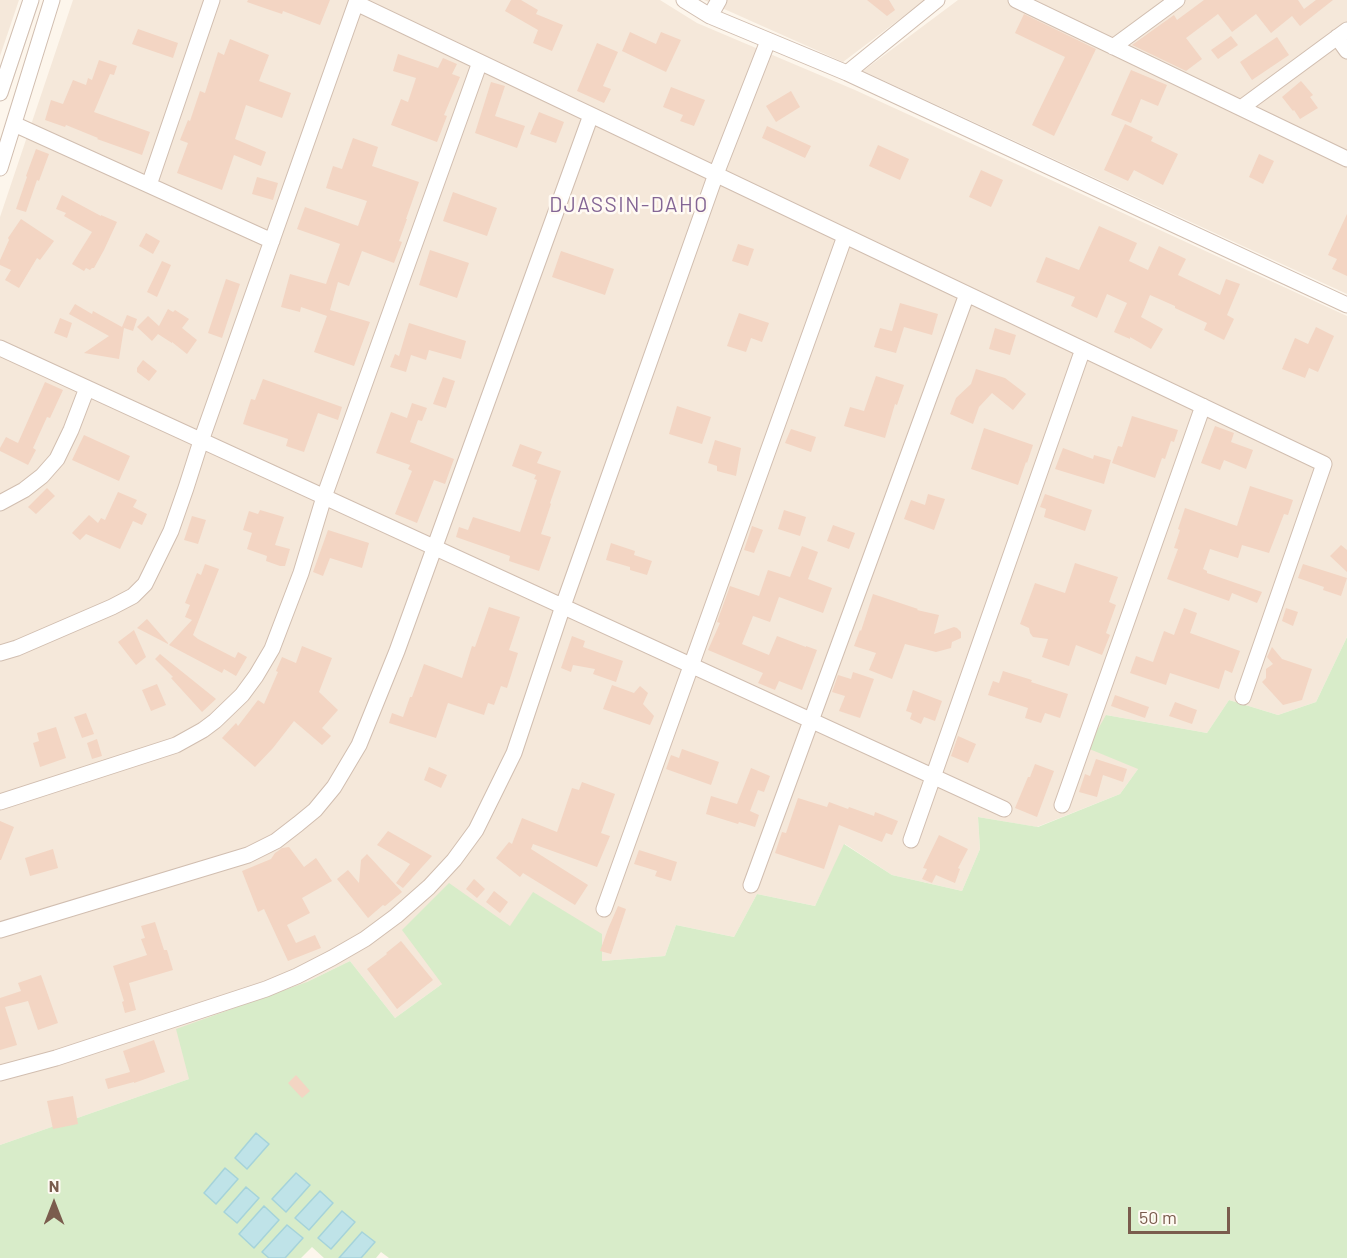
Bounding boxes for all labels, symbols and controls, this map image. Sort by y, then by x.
district label: DJASSIN-DAHO [549,192,709,218]
north arrow [24,1174,84,1234]
text: N [49,1176,59,1195]
scale bar [1131,1195,1233,1233]
text: 50 m [1139,1206,1177,1228]

